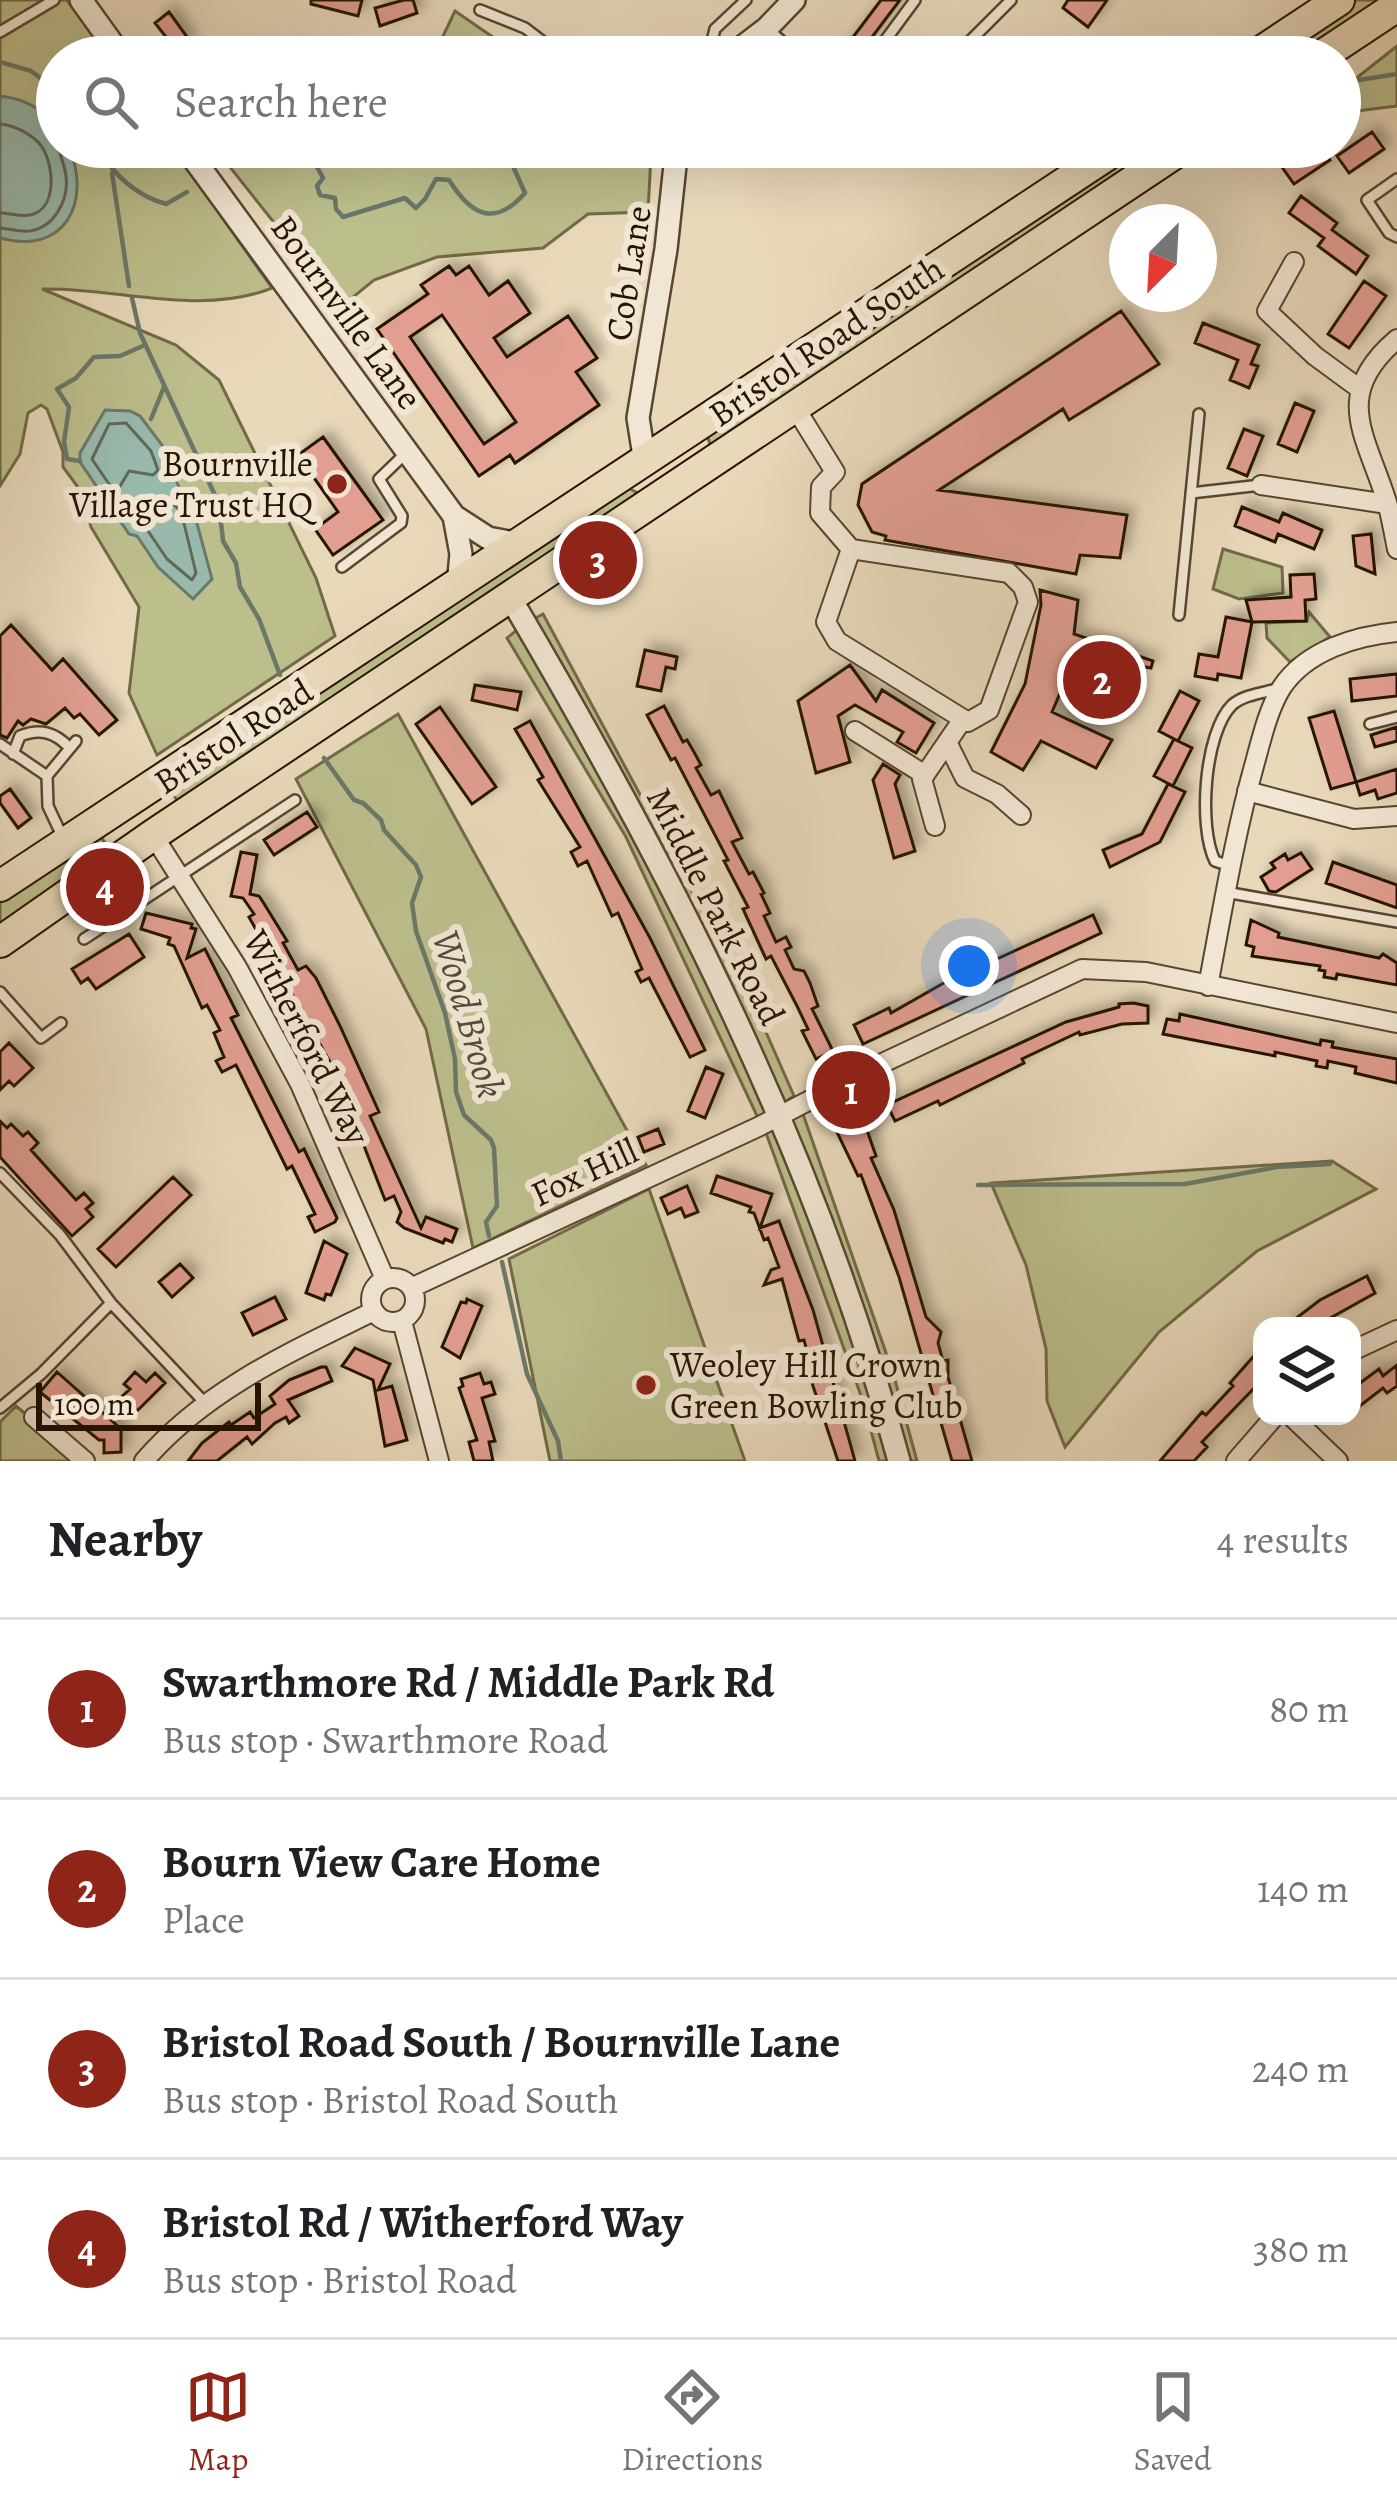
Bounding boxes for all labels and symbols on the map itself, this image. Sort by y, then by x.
street label: Cob Lane [593,202,663,344]
north arrow [1109,204,1217,312]
street label: Bournville Lane [260,205,434,419]
street label: Bristol Road South [699,244,953,438]
place label: Bournville Village Trust HQ [68,439,317,529]
marker: Bournville Village Trust HQ [324,471,350,497]
pin: 3 [559,515,637,605]
pin: 2 [1063,635,1141,725]
street label: Bristol Road [144,666,322,806]
street label: Middle Park Road [635,779,797,1034]
pin: 4 [66,842,144,932]
street label: Witherford Way [231,920,383,1154]
water label: Wood Brook [420,924,518,1104]
your location [939,936,999,996]
pin: 1 [812,1045,890,1135]
street label: Fox Hill [523,1126,646,1218]
place label: Weoley Hill Crown Green Bowling Club [669,1340,963,1430]
marker: Weoley Hill Crown Green Bowling Club [633,1372,659,1398]
scale bar [36,1377,261,1430]

